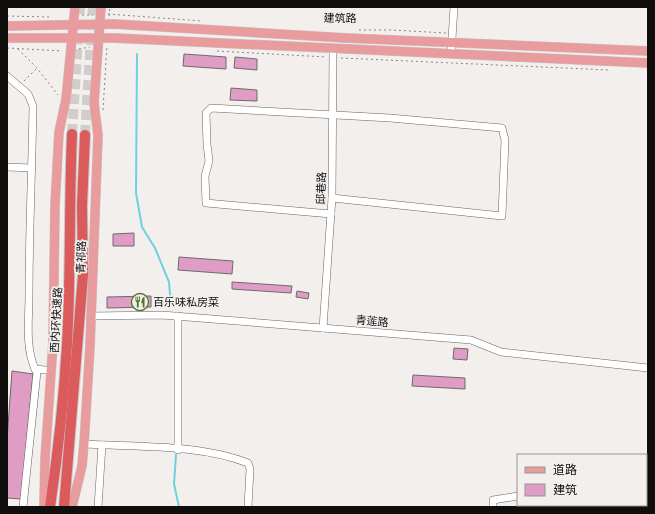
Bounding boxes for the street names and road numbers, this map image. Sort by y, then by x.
street label: 建筑路 [323,12,357,24]
street label: 邱巷路 [314,171,328,205]
street label: 青祁路 [74,240,88,274]
street label: 西内环快速路 [48,287,64,353]
street label: 青莲路 [355,314,389,328]

